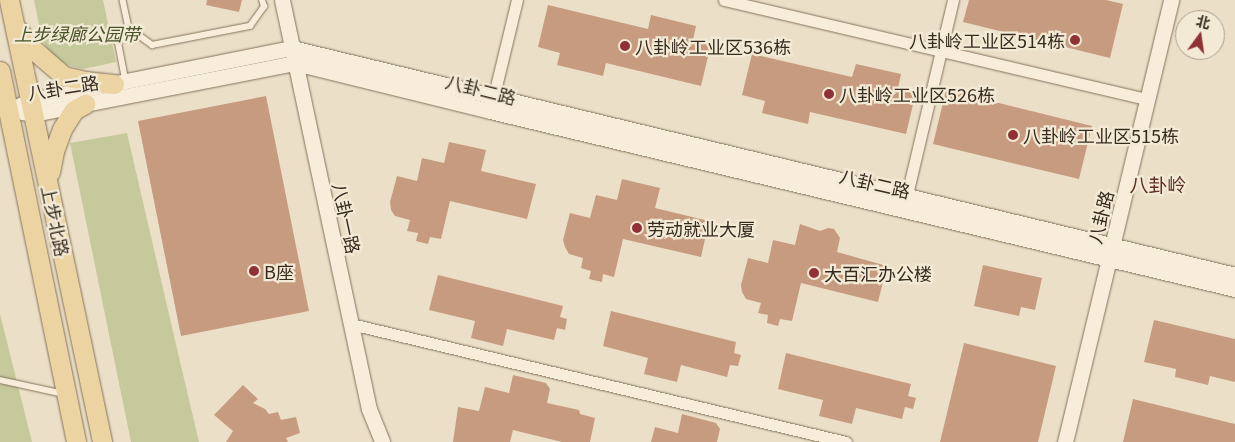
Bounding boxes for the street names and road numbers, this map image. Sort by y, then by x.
street label: 八卦二路 [443,70,519,108]
street label: 八卦二路 [26,71,100,103]
street label: 八卦二路 [837,164,913,202]
street label: 八卦一路 [329,181,365,255]
street label: 上步北路 [38,184,74,258]
street label: 八卦路 [1083,188,1117,246]

